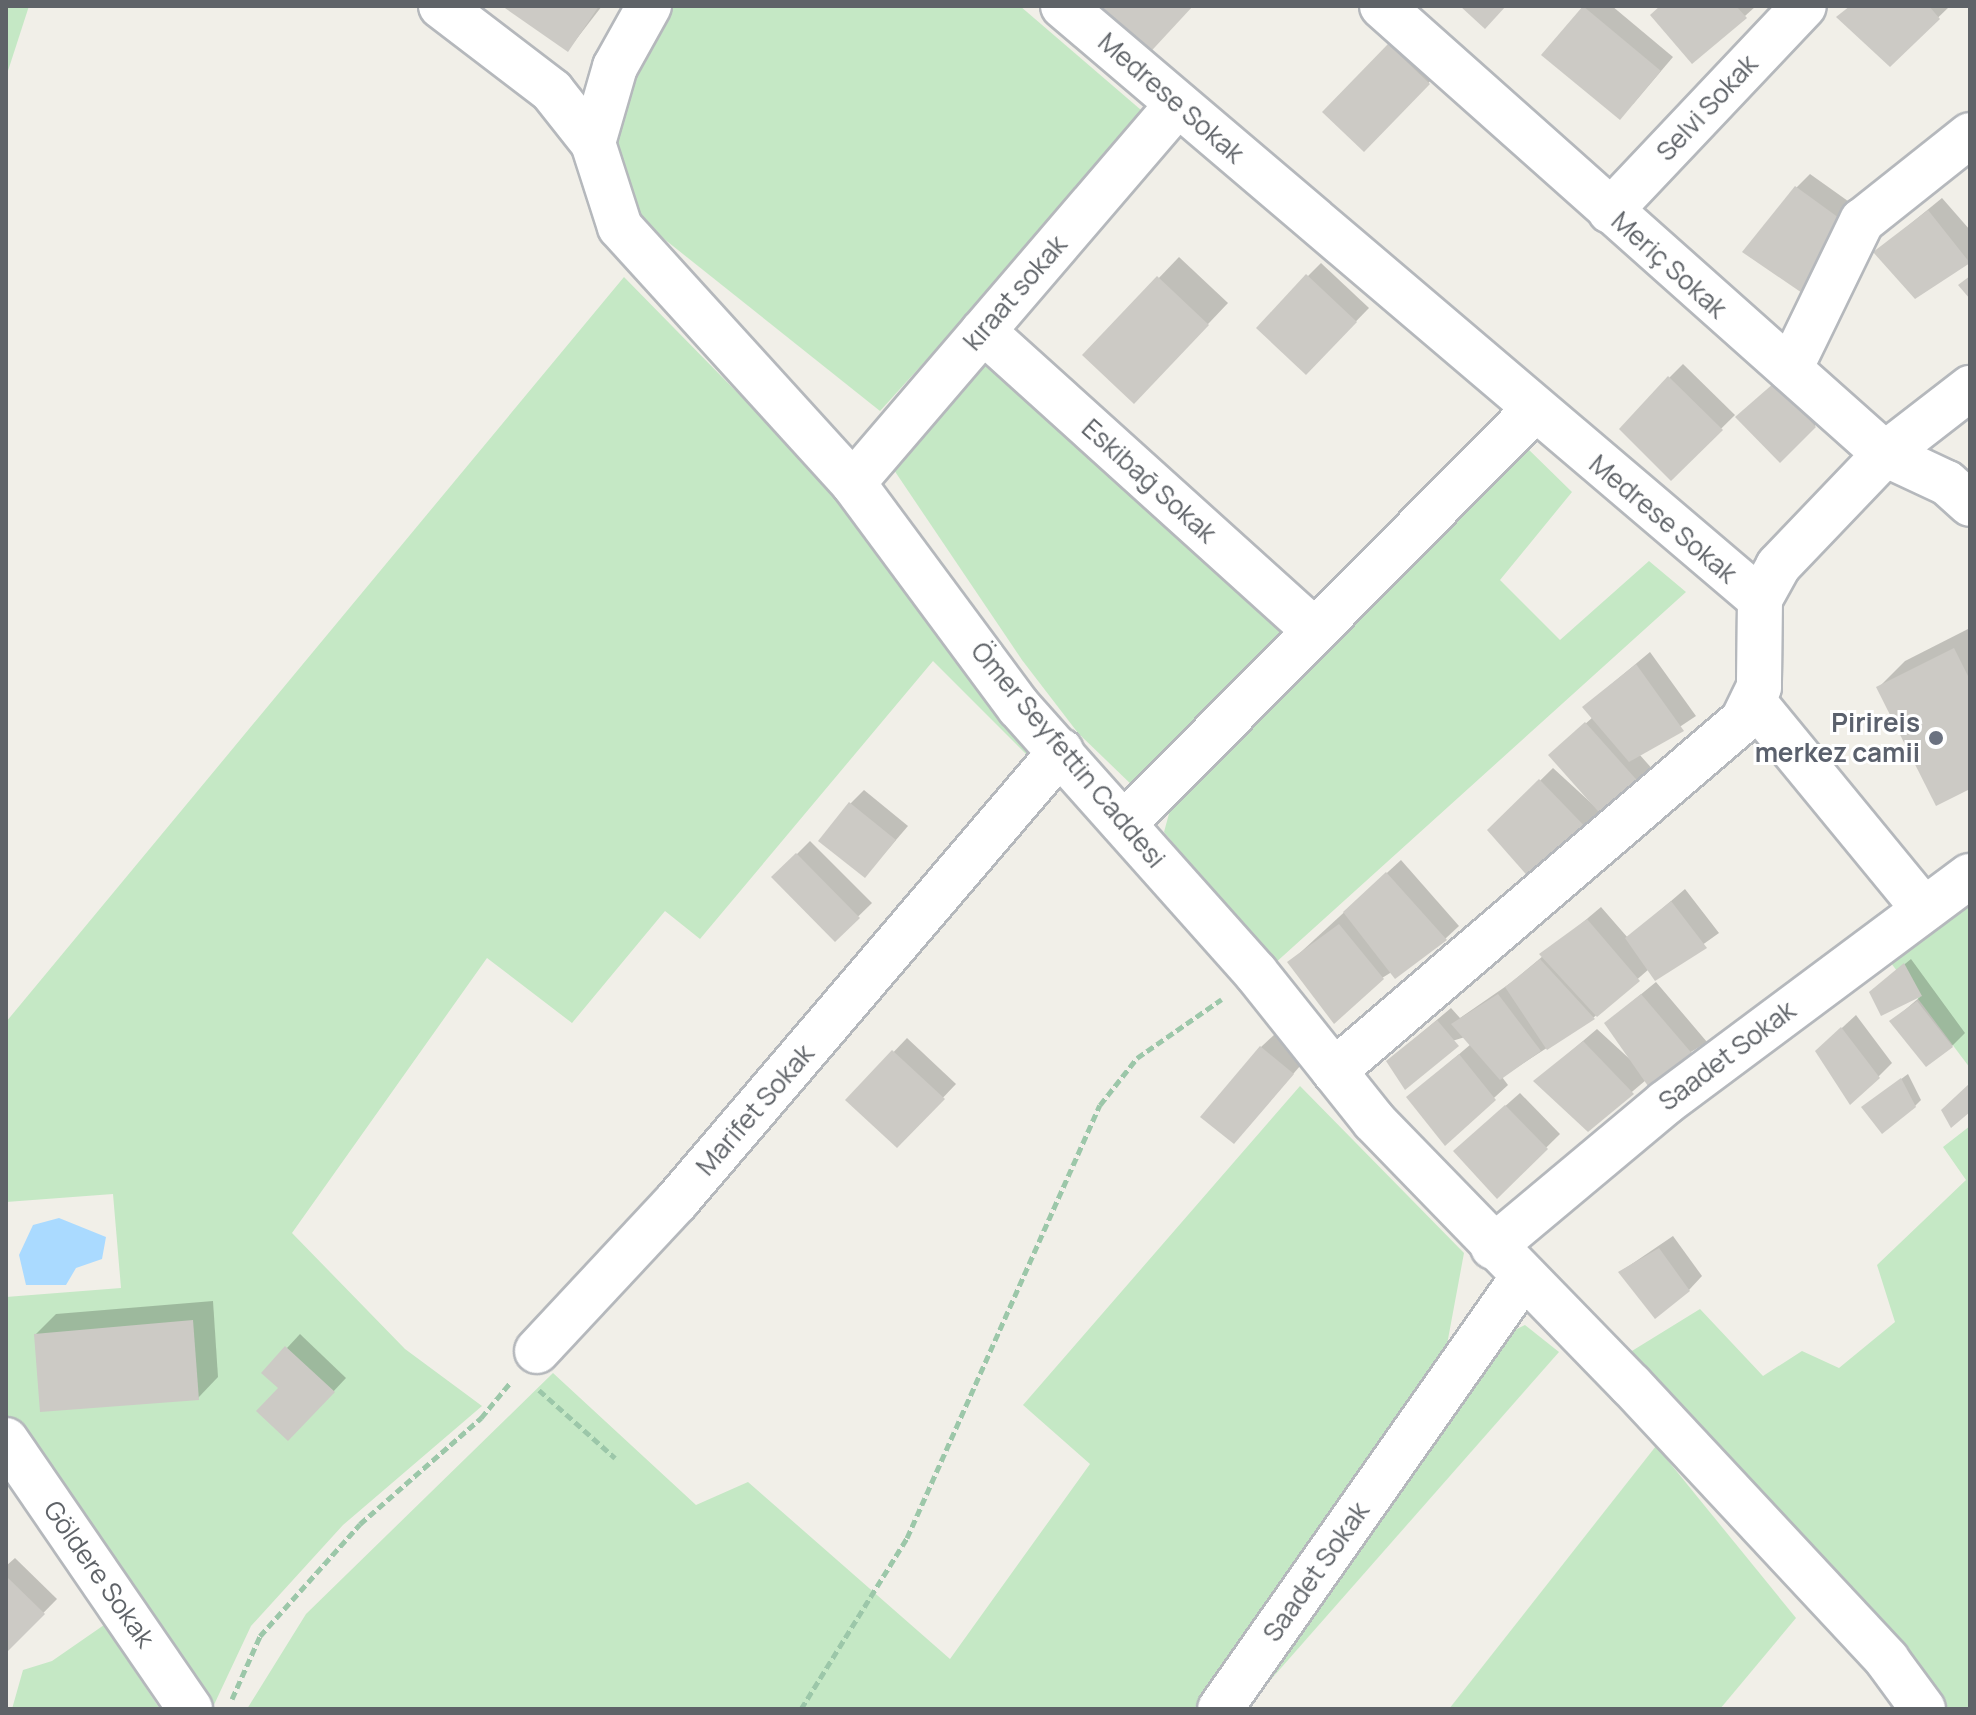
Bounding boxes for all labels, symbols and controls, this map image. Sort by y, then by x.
street label: Medrese Sokak [1092,26,1250,170]
street label: Selvi Sokak [1650,49,1764,167]
street label: Meriç Sokak [1605,205,1733,325]
street label: kıraat sokak [957,229,1073,357]
street label: Eskibağ Sokak [1076,413,1222,549]
street label: Medrese Sokak [1583,448,1743,590]
street label: Ömer Seyfettin Caddesi [964,636,1172,874]
place label: Pirireis merkez camii [1755,707,1920,768]
marker: Pirireis merkez camii [1927,729,1945,747]
street label: Saadet Sokak [1653,995,1801,1117]
street label: Marifet Sokak [690,1038,820,1182]
street label: Göldere Sokak [37,1495,161,1653]
street label: Saadet Sokak [1257,1496,1375,1648]

